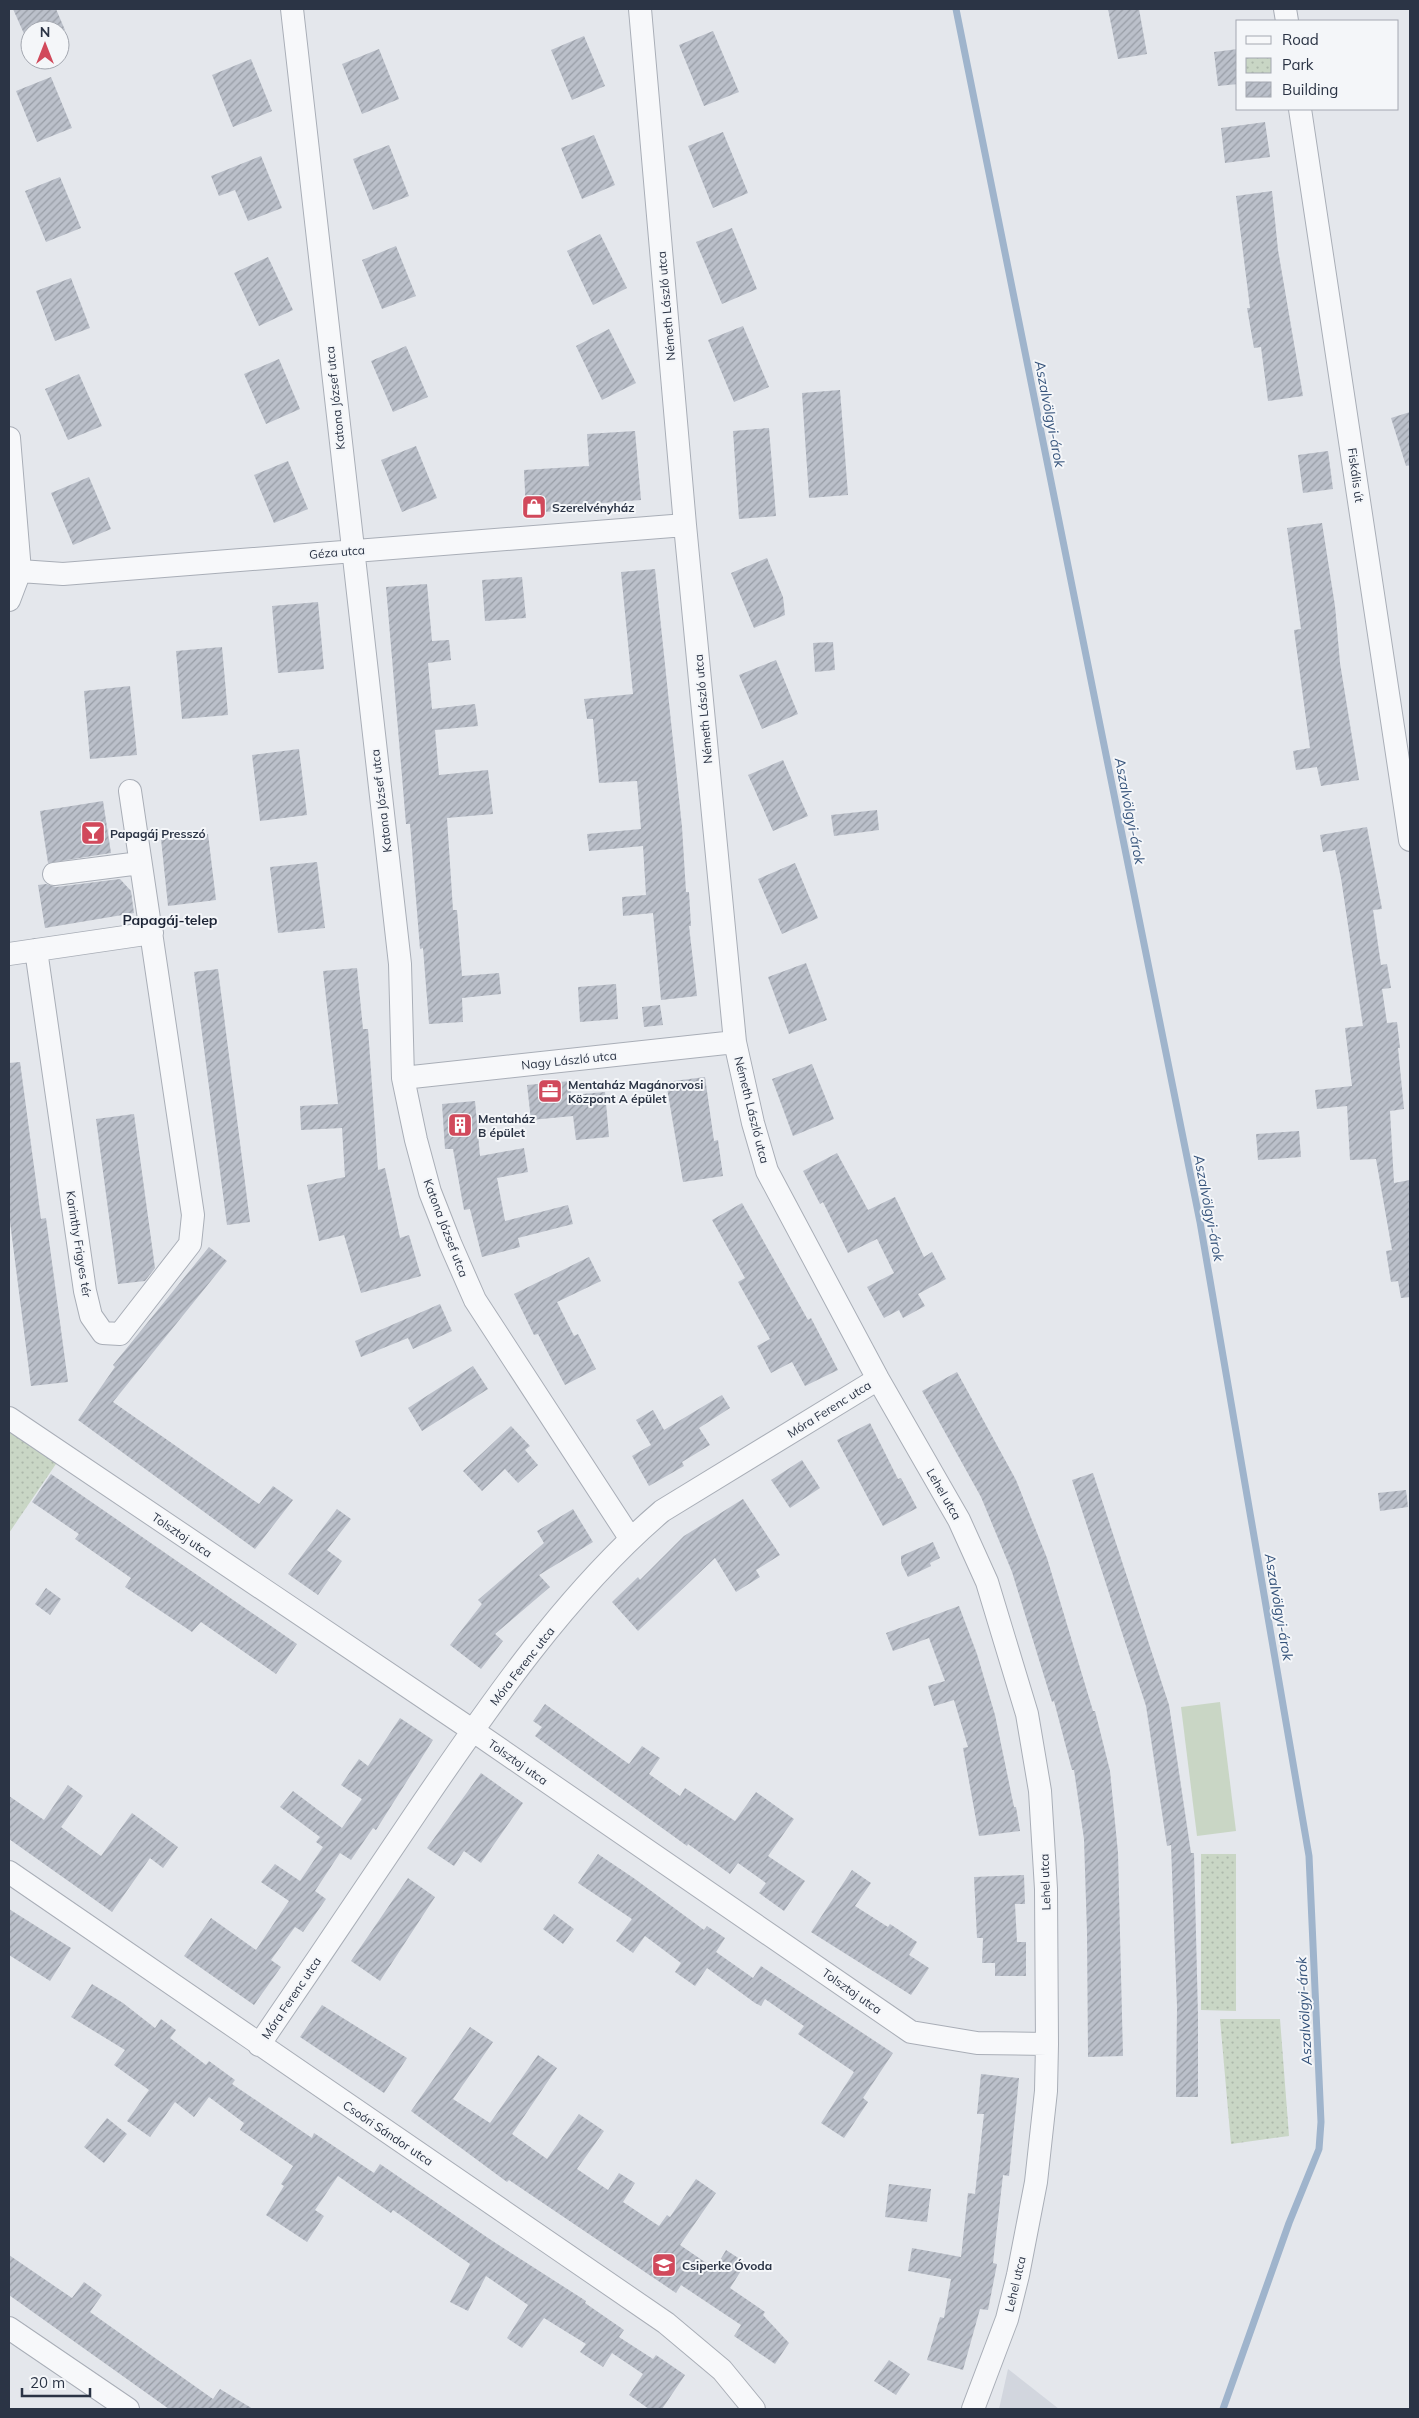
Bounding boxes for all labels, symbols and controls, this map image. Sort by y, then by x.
north arrow [20,20,70,70]
legend [1236,20,1399,110]
text: N [40,23,50,41]
text: Road [1282,30,1319,49]
text: Park [1282,55,1314,74]
text: Building [1282,80,1338,99]
street label: Németh László utca [654,251,678,361]
street label: Katona József utca [322,346,348,450]
water label: Aszalvölgyi-árok [1031,358,1069,470]
street label: Fiskális út [1345,447,1367,503]
shop icon: Szerelvényház [521,494,547,520]
place label: Szerelvényház [552,500,634,515]
street label: Géza utca [308,542,366,562]
street label: Németh László utca [691,654,715,764]
street label: Katona József utca [367,749,395,853]
water label: Aszalvölgyi-árok [1111,755,1149,867]
bar icon: Papagáj Presszó [80,820,106,846]
place label: Papagáj Presszó [110,826,206,841]
district label: Papagáj-telep [122,911,218,929]
street label: Nagy László utca [521,1048,617,1072]
street label: Németh László utca [731,1055,773,1165]
place label: Mentaház Magánorvosi Központ A épület [568,1077,703,1106]
office icon: Mentaház Magánorvosi Központ A épület [537,1078,563,1104]
place label: Mentaház B épület [478,1111,535,1140]
building icon: Mentaház B épület [447,1112,473,1138]
water label: Aszalvölgyi-árok [1190,1152,1228,1264]
street label: Katona József utca [420,1177,472,1279]
street label: Karinthy Frigyes tér [63,1190,95,1299]
street label: Móra Ferenc utca [784,1377,874,1441]
street label: Lehel utca [923,1466,965,1522]
street label: Tolsztoj utca [149,1509,215,1561]
water label: Aszalvölgyi-árok [1261,1551,1297,1663]
street label: Móra Ferenc utca [487,1624,557,1708]
street label: Tolsztoj utca [485,1736,551,1788]
street label: Lehel utca [1037,1853,1053,1911]
street label: Móra Ferenc utca [258,1954,324,2042]
water label: Aszalvölgyi-árok [1292,1956,1316,2067]
street label: Tolsztoj utca [819,1965,885,2017]
street label: Csoóri Sándor utca [340,2097,436,2169]
school or university icon: Csiperke Óvoda [651,2252,677,2278]
street label: Lehel utca [1001,2255,1029,2313]
place label: Csiperke Óvoda [682,2258,772,2273]
scale bar [22,2366,90,2398]
text: 20 m [30,2373,65,2392]

